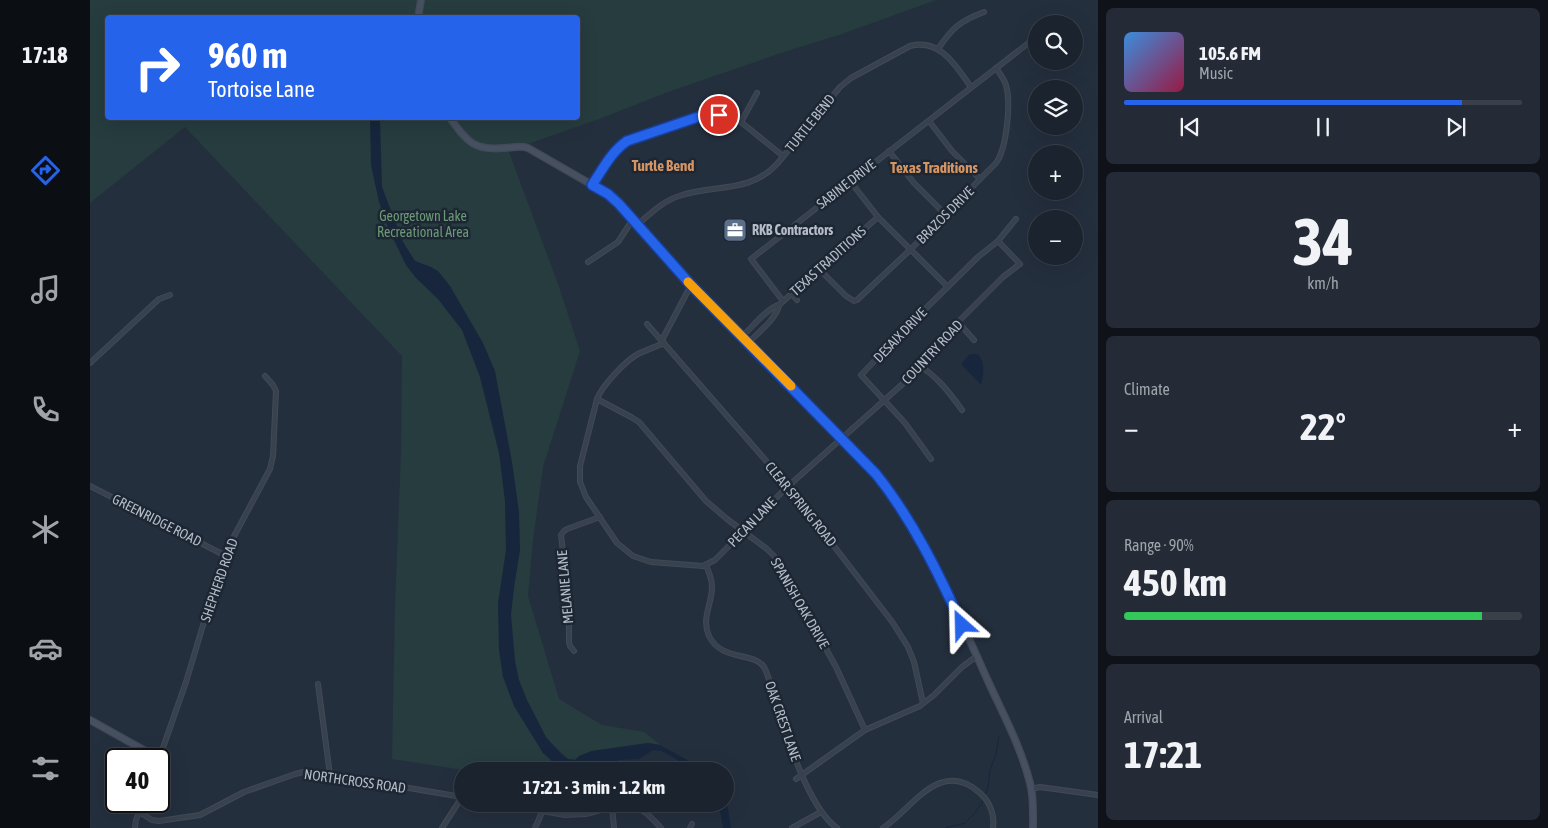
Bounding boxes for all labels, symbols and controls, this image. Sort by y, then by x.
map controls [1028,15,1083,265]
button: search [1028,15,1083,70]
icon: right [125,35,190,100]
text: 960 m [208,35,287,75]
text: 17:18 [22,42,68,68]
text: 105.6 FM [1199,42,1261,64]
text: Music [1199,64,1233,82]
text: Tortoise Lane [208,76,315,102]
button: layers [1028,80,1083,135]
street label: TURTLE BEND [782,91,838,155]
pin [698,94,740,136]
icon: arrive [705,101,733,129]
icon: previous [1176,113,1204,141]
icon: pause [1309,113,1337,141]
icon: next [1442,113,1470,141]
button: + [1028,145,1083,200]
icon: directions [28,153,63,188]
street label: SABINE DRIVE [813,156,879,212]
district label: Turtle Bend [632,157,694,174]
district label: Texas Traditions [890,159,978,176]
street label: BRAZOS DRIVE [913,183,977,247]
text: 34 [1292,204,1354,279]
park label: Georgetown Lake Recreational Area [377,208,469,240]
button: − [1028,210,1083,265]
office icon: RKB Contractors [722,217,748,243]
place label: RKB Contractors [752,222,833,238]
street label: TEXAS TRADITIONS [787,223,869,299]
icon: music [28,272,63,307]
text: km/h [1307,274,1339,292]
street label: DESAIX DRIVE [870,304,930,366]
street label: COUNTRY ROAD [898,317,966,387]
text: Climate [1124,380,1170,398]
icon: phone [28,392,63,427]
text: 22° [1300,405,1346,448]
text: − [1124,411,1139,443]
text: + [1507,411,1522,443]
street label: CLEAR SPRING ROAD [762,459,840,550]
street label: GREENRIDGE ROAD [110,491,204,549]
street label: PECAN LANE [724,494,780,550]
icon: climate [28,512,63,547]
street label: SHEPHERD ROAD [197,536,241,624]
text: Range · 90% [1124,536,1194,554]
street label: MELANIE LANE [554,549,576,624]
street label: SPANISH OAK DRIVE [768,555,832,651]
text: 450 km [1124,561,1227,604]
position arrow [935,598,987,650]
icon: car [28,631,63,666]
street label: OAK CREST LANE [762,679,804,763]
text: Arrival [1124,708,1163,726]
text: 17:21 [1124,733,1202,776]
speed limit sign: 40 [105,748,170,813]
icon: filters [28,751,63,786]
street label: NORTHCROSS ROAD [303,766,407,796]
text: 17:21 · 3 min · 1.2 km [523,776,665,798]

